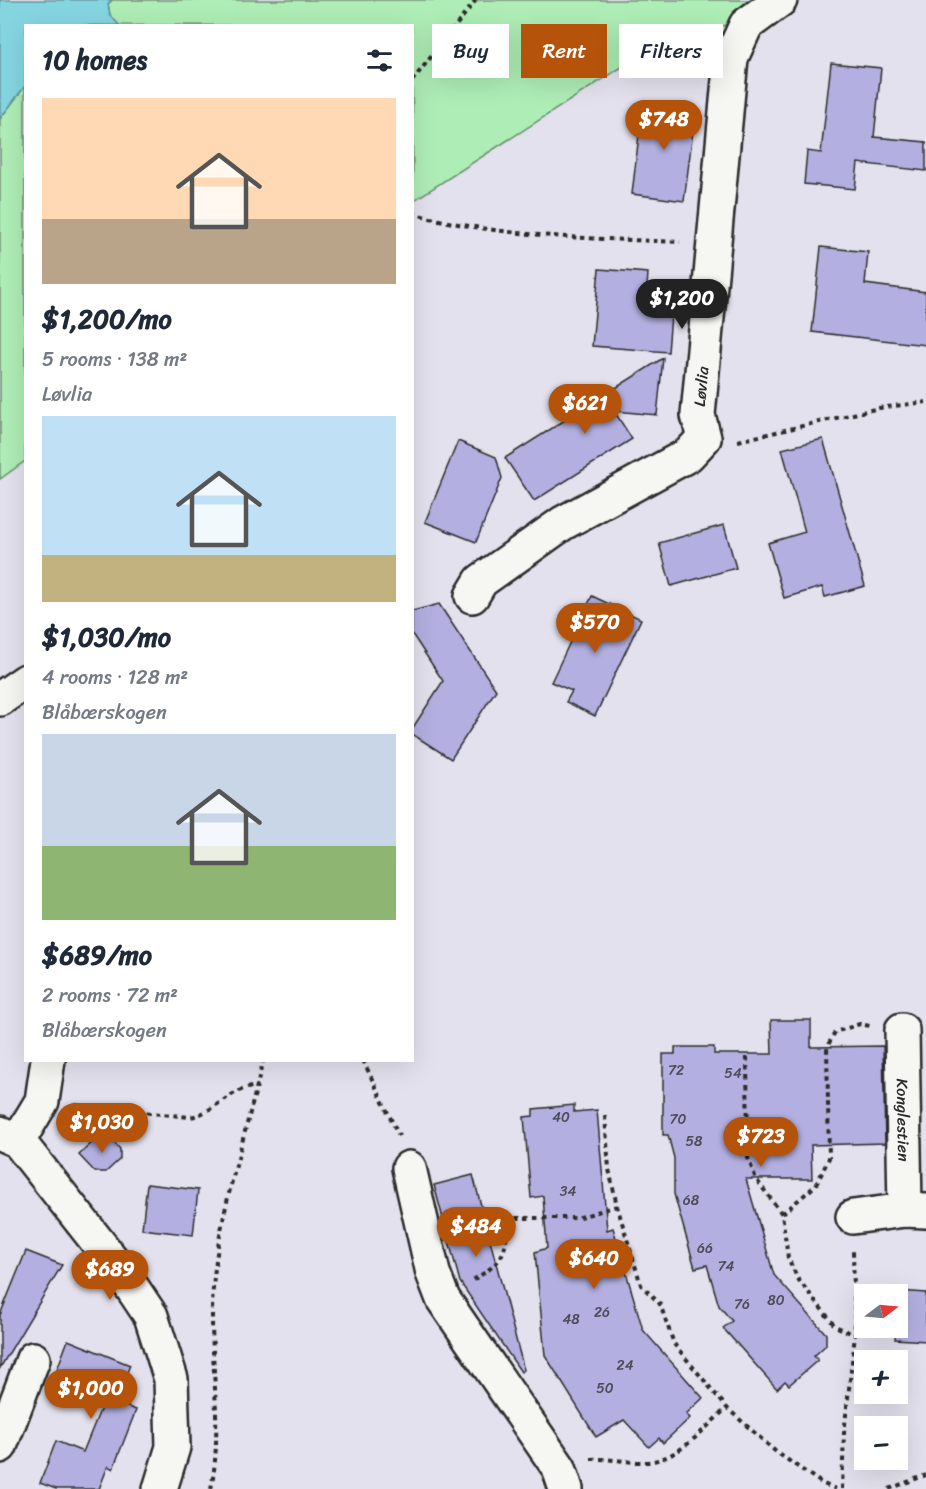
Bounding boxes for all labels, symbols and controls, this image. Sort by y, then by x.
chip: Buy [432,24,509,78]
chip: Rent [521,24,607,78]
chip: Filters [619,24,723,78]
text: 10 homes [42,37,147,83]
icon: filters [363,44,396,77]
pin: $748 [628,100,700,151]
text: $748 [639,102,689,137]
icon: home [165,137,273,245]
pin: $1,200 [633,279,731,330]
text: $1,200 [650,281,714,316]
text: $1,200/mo [42,296,172,342]
text: 5 rooms · 138 m² [42,342,187,377]
street label: Løvlia [684,364,717,408]
text: Løvlia [42,377,92,412]
pin: $621 [549,384,621,435]
text: $621 [563,386,607,421]
icon: home [165,455,273,563]
pin: $570 [559,603,631,654]
text: $570 [570,605,620,640]
text: $1,030/mo [42,614,171,660]
text: 4 rooms · 128 m² [42,660,188,695]
text: Blåbærskogen [42,695,167,730]
icon: home [165,773,273,881]
text: $689/mo [42,932,152,978]
text: 2 rooms · 72 m² [42,978,178,1013]
text: Blåbærskogen [42,1013,167,1048]
house number: 72 [668,1058,684,1083]
house number: 54 [724,1061,742,1086]
street label: Konglestien [888,1078,919,1162]
pin: $1,030 [53,1103,151,1154]
text: $1,030 [70,1105,134,1140]
house number: 40 [552,1105,570,1130]
house number: 70 [670,1107,687,1132]
pin: $723 [725,1117,797,1168]
text: $723 [737,1119,785,1154]
house number: 58 [686,1129,703,1154]
house number: 34 [560,1179,576,1204]
house number: 68 [683,1188,700,1213]
pin: $484 [440,1207,512,1258]
text: $484 [451,1209,501,1244]
house number: 66 [697,1236,713,1261]
pin: $640 [558,1239,630,1290]
text: $640 [569,1241,619,1276]
pin: $689 [74,1250,146,1301]
text: $689 [85,1252,135,1287]
house number: 74 [718,1254,735,1279]
north arrow [854,1284,908,1338]
map controls [854,1284,908,1470]
house number: 80 [767,1288,785,1313]
house number: 76 [734,1292,750,1317]
house number: 26 [594,1300,610,1325]
house number: 48 [562,1307,580,1332]
button: + [854,1350,908,1404]
house number: 24 [617,1353,634,1378]
pin: $1,000 [42,1369,140,1420]
text: $1,000 [58,1371,124,1406]
house number: 50 [596,1376,614,1401]
button: − [854,1416,908,1470]

